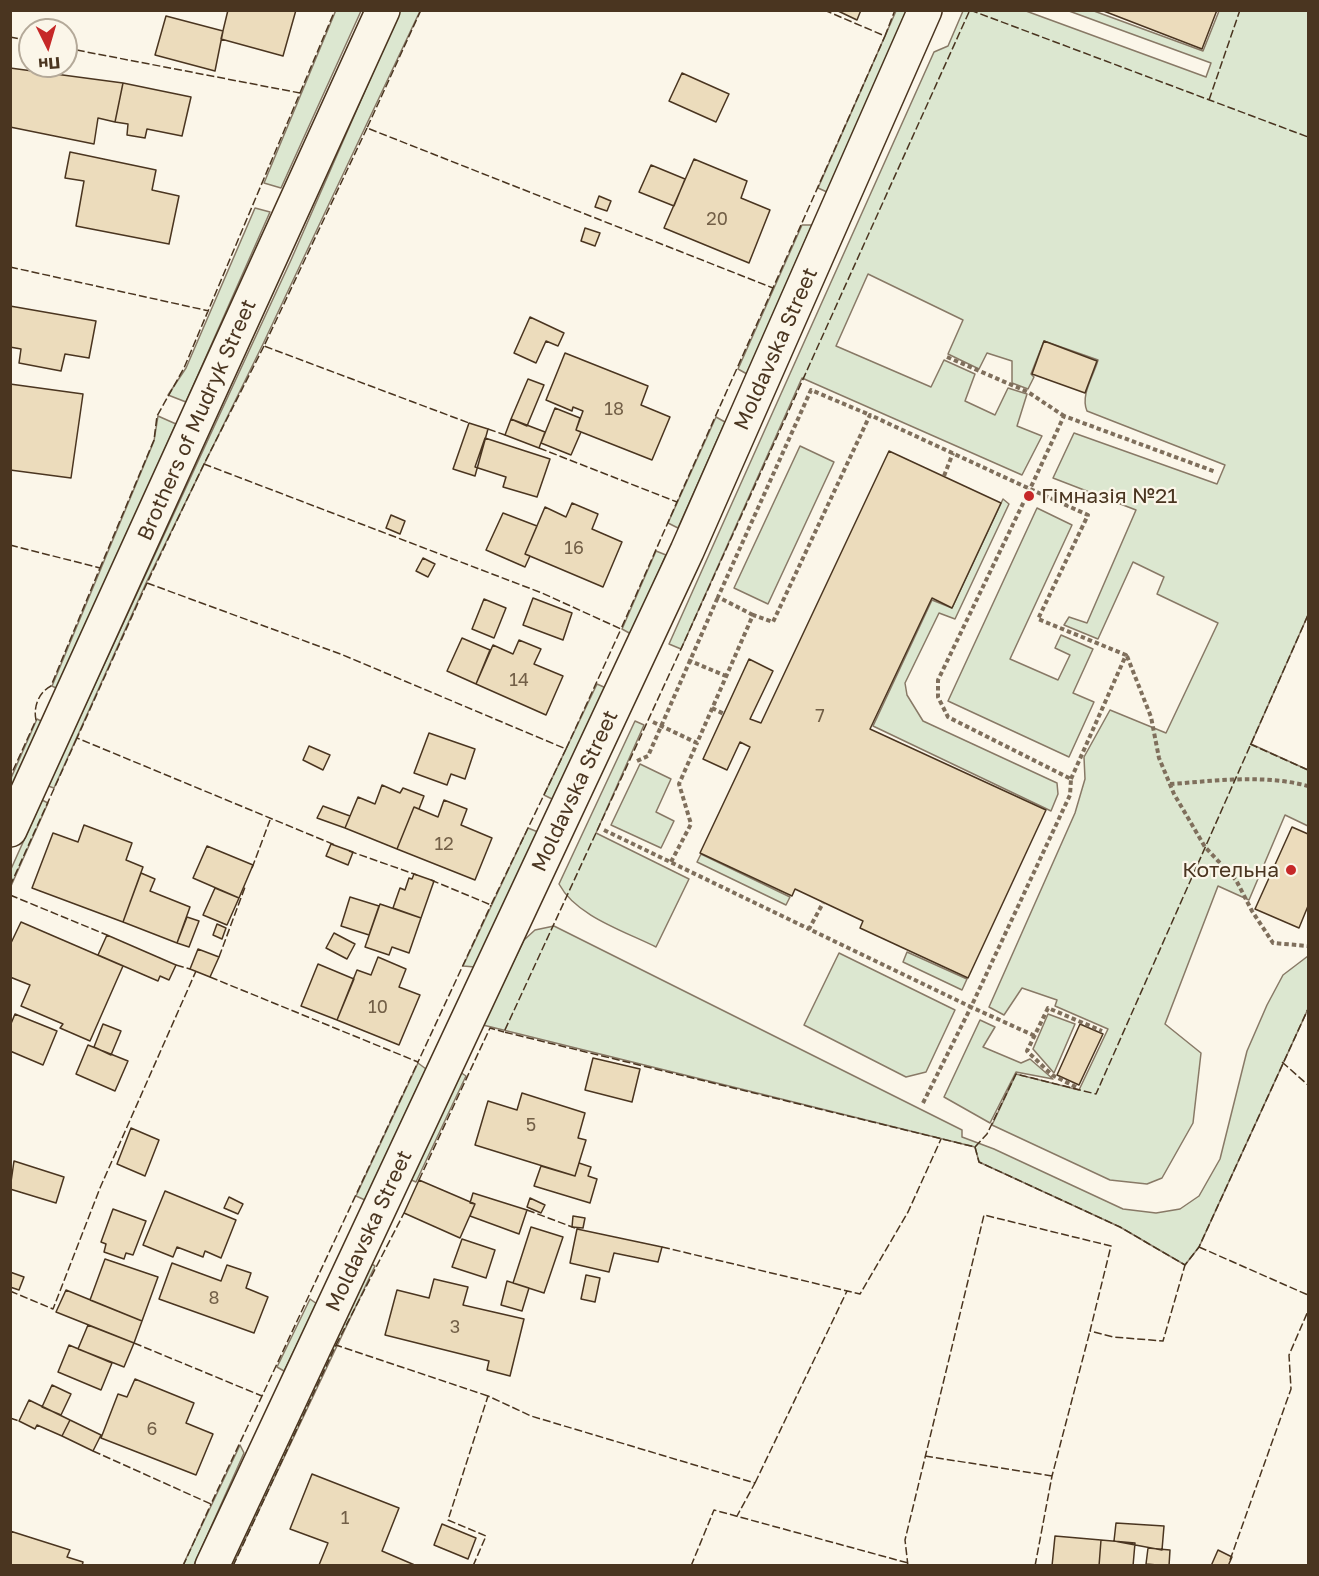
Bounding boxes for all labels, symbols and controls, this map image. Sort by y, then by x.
north arrow [18,18,78,78]
text: Пн [38,53,61,75]
house number: 20 [706,208,728,230]
street label: Moldavska Street [729,264,823,434]
street label: Brothers of Mudryk Street [132,295,262,545]
house number: 18 [604,398,624,420]
place label: Гімназія №21 [1041,483,1177,509]
marker: Гімназія №21 [1022,489,1036,503]
house number: 16 [564,537,584,559]
house number: 14 [509,669,529,691]
house number: 7 [815,705,825,727]
street label: Moldavska Street [527,706,623,876]
house number: 12 [434,833,454,855]
place label: Котельна [1182,857,1279,883]
marker: Котельна [1284,863,1298,877]
house number: 10 [368,996,388,1018]
house number: 5 [526,1114,536,1136]
street label: Moldavska Street [321,1146,417,1316]
house number: 8 [209,1287,219,1309]
house number: 3 [450,1316,460,1338]
house number: 6 [147,1418,157,1440]
house number: 1 [341,1507,349,1529]

